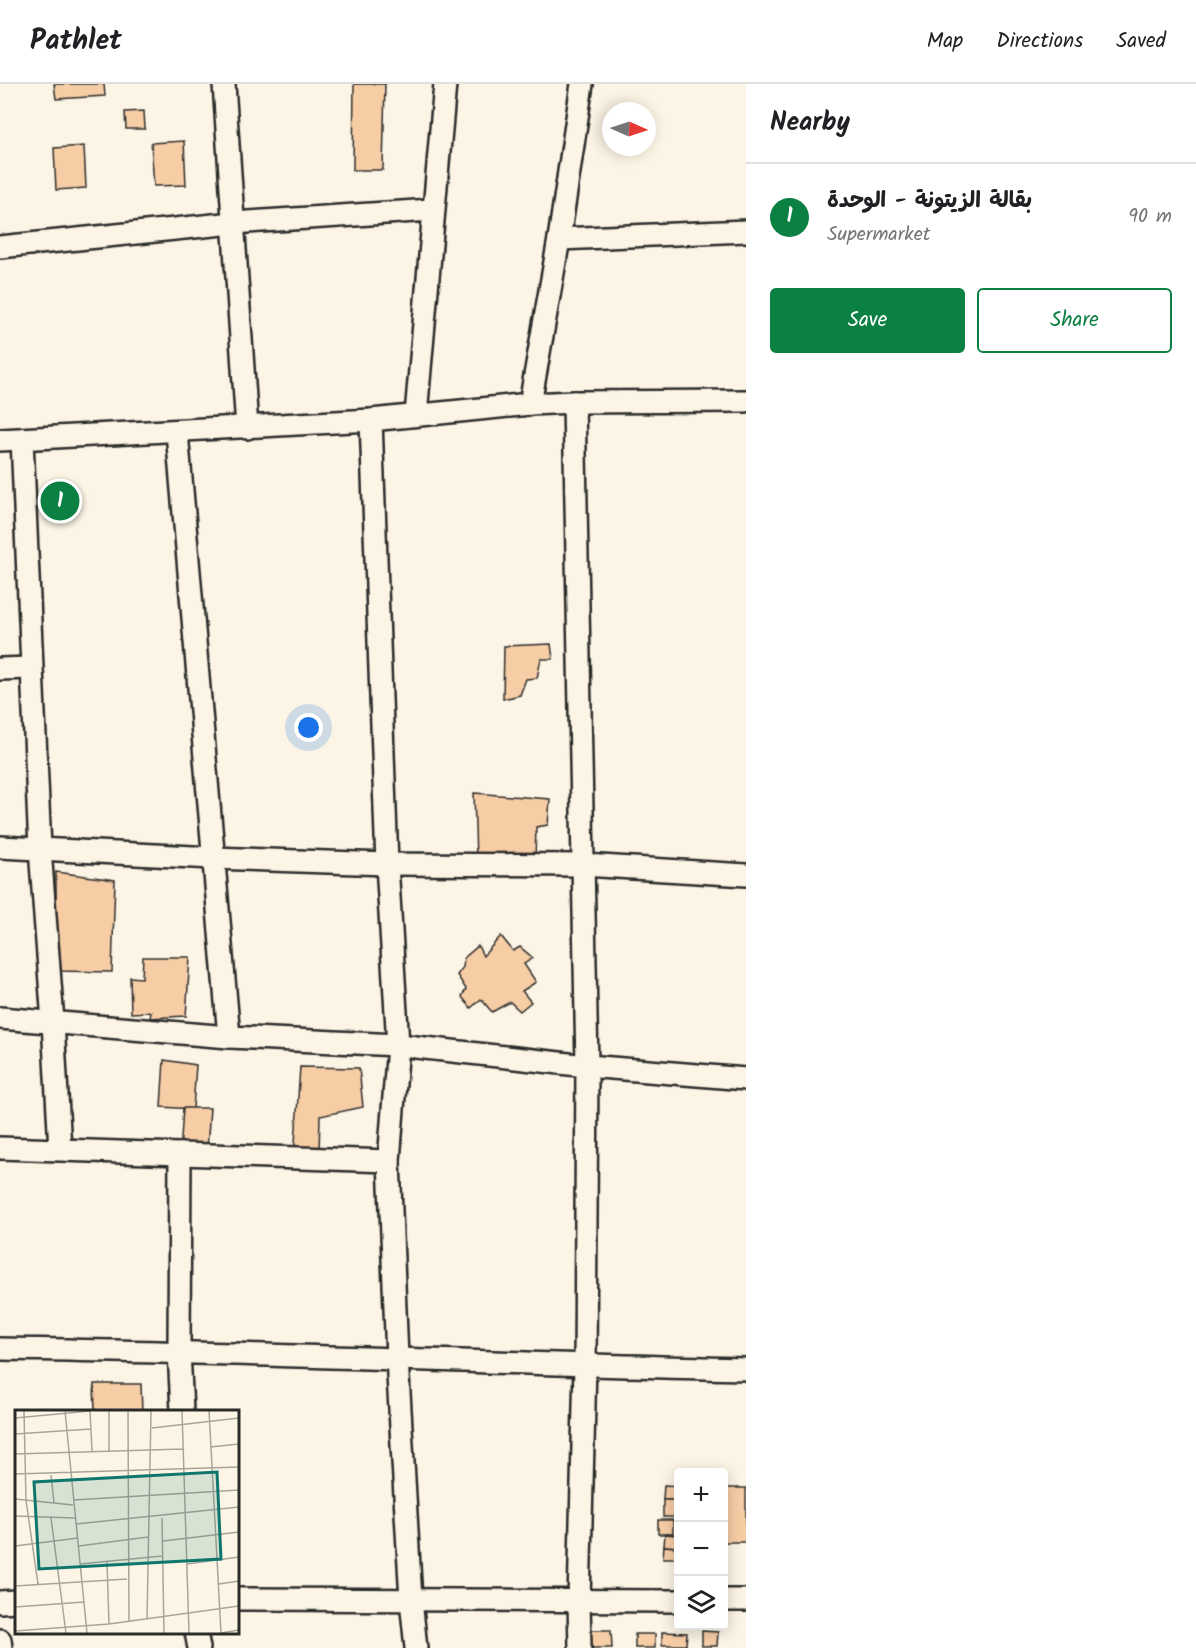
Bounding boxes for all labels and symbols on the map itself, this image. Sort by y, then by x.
north arrow [602,102,656,156]
pin: 1 [40,478,80,524]
your location [294,713,323,742]
inset map [15,1410,238,1633]

